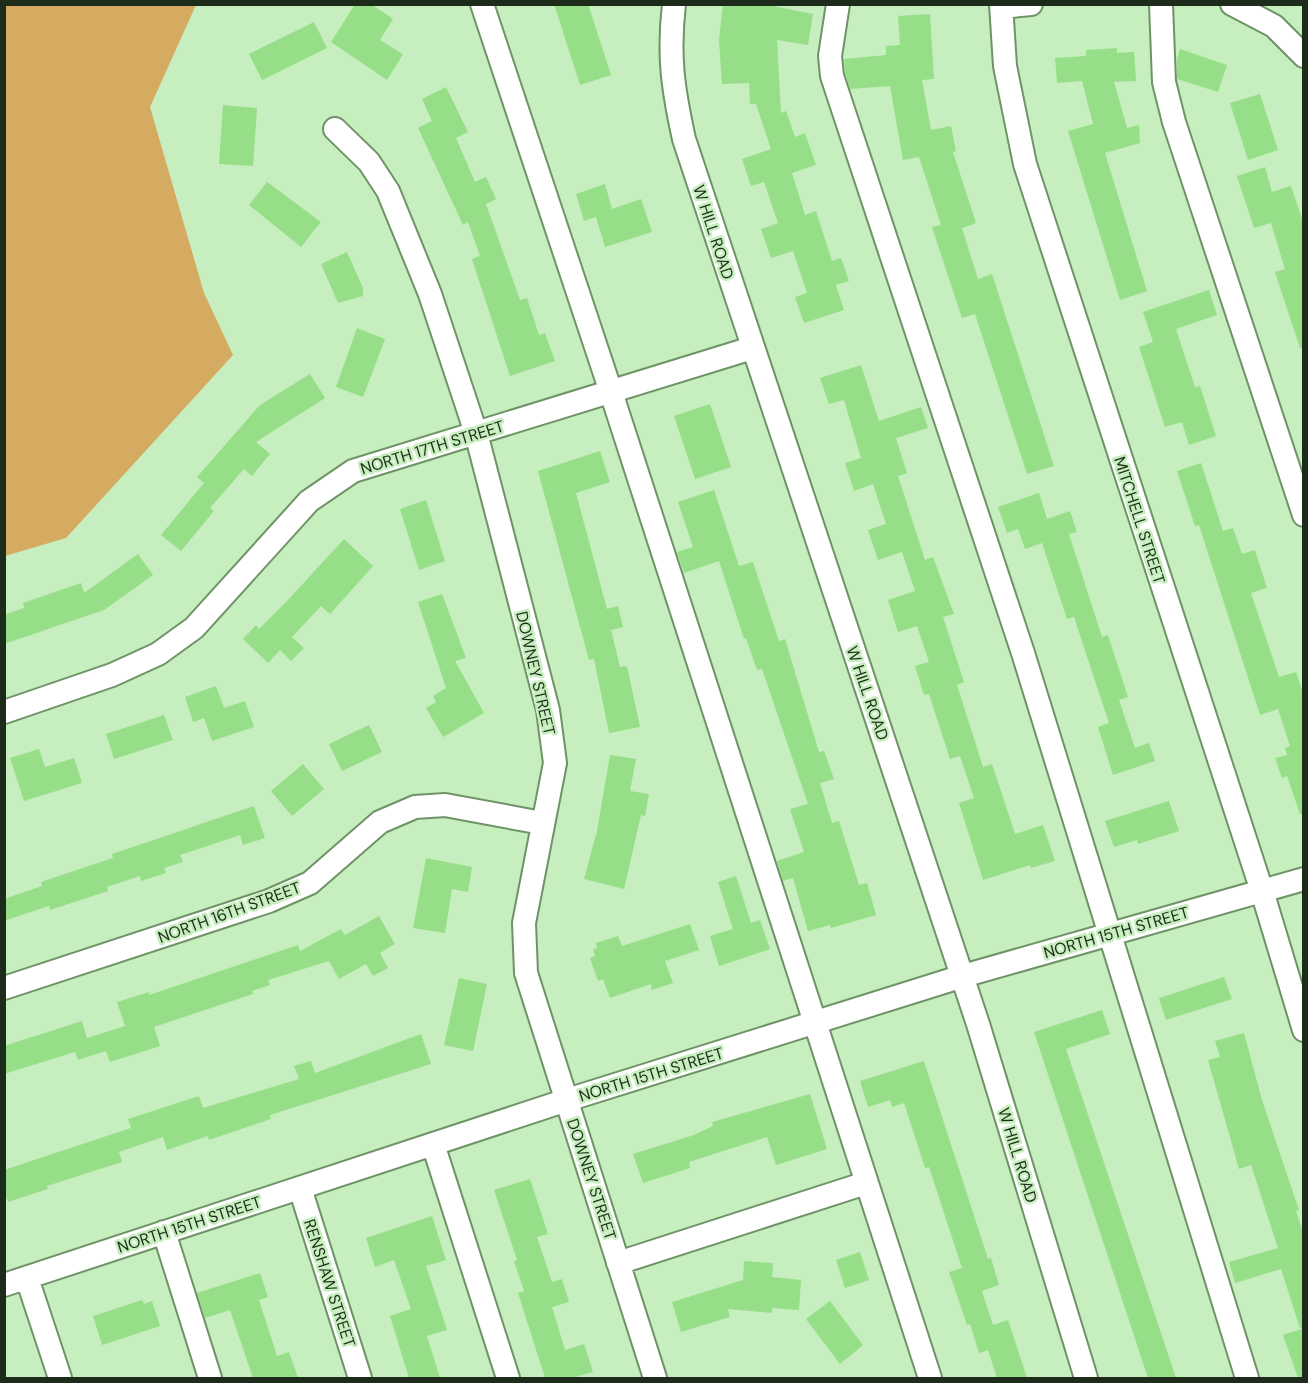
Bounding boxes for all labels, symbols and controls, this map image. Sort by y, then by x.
street label: W HILL ROAD [688,182,739,282]
street label: NORTH 17TH STREET [358,416,507,479]
street label: MITCHELL STREET [1109,454,1170,587]
street label: DOWNEY STREET [511,609,560,737]
street label: W HILL ROAD [842,643,893,743]
street label: NORTH 16TH STREET [155,877,303,948]
street label: NORTH 15TH STREET [1041,902,1191,963]
street label: NORTH 15TH STREET [576,1042,726,1106]
street label: W HILL ROAD [993,1105,1042,1205]
street label: DOWNEY STREET [562,1116,621,1243]
street label: NORTH 15TH STREET [114,1191,264,1258]
street label: RENSHAW STREET [299,1216,360,1350]

